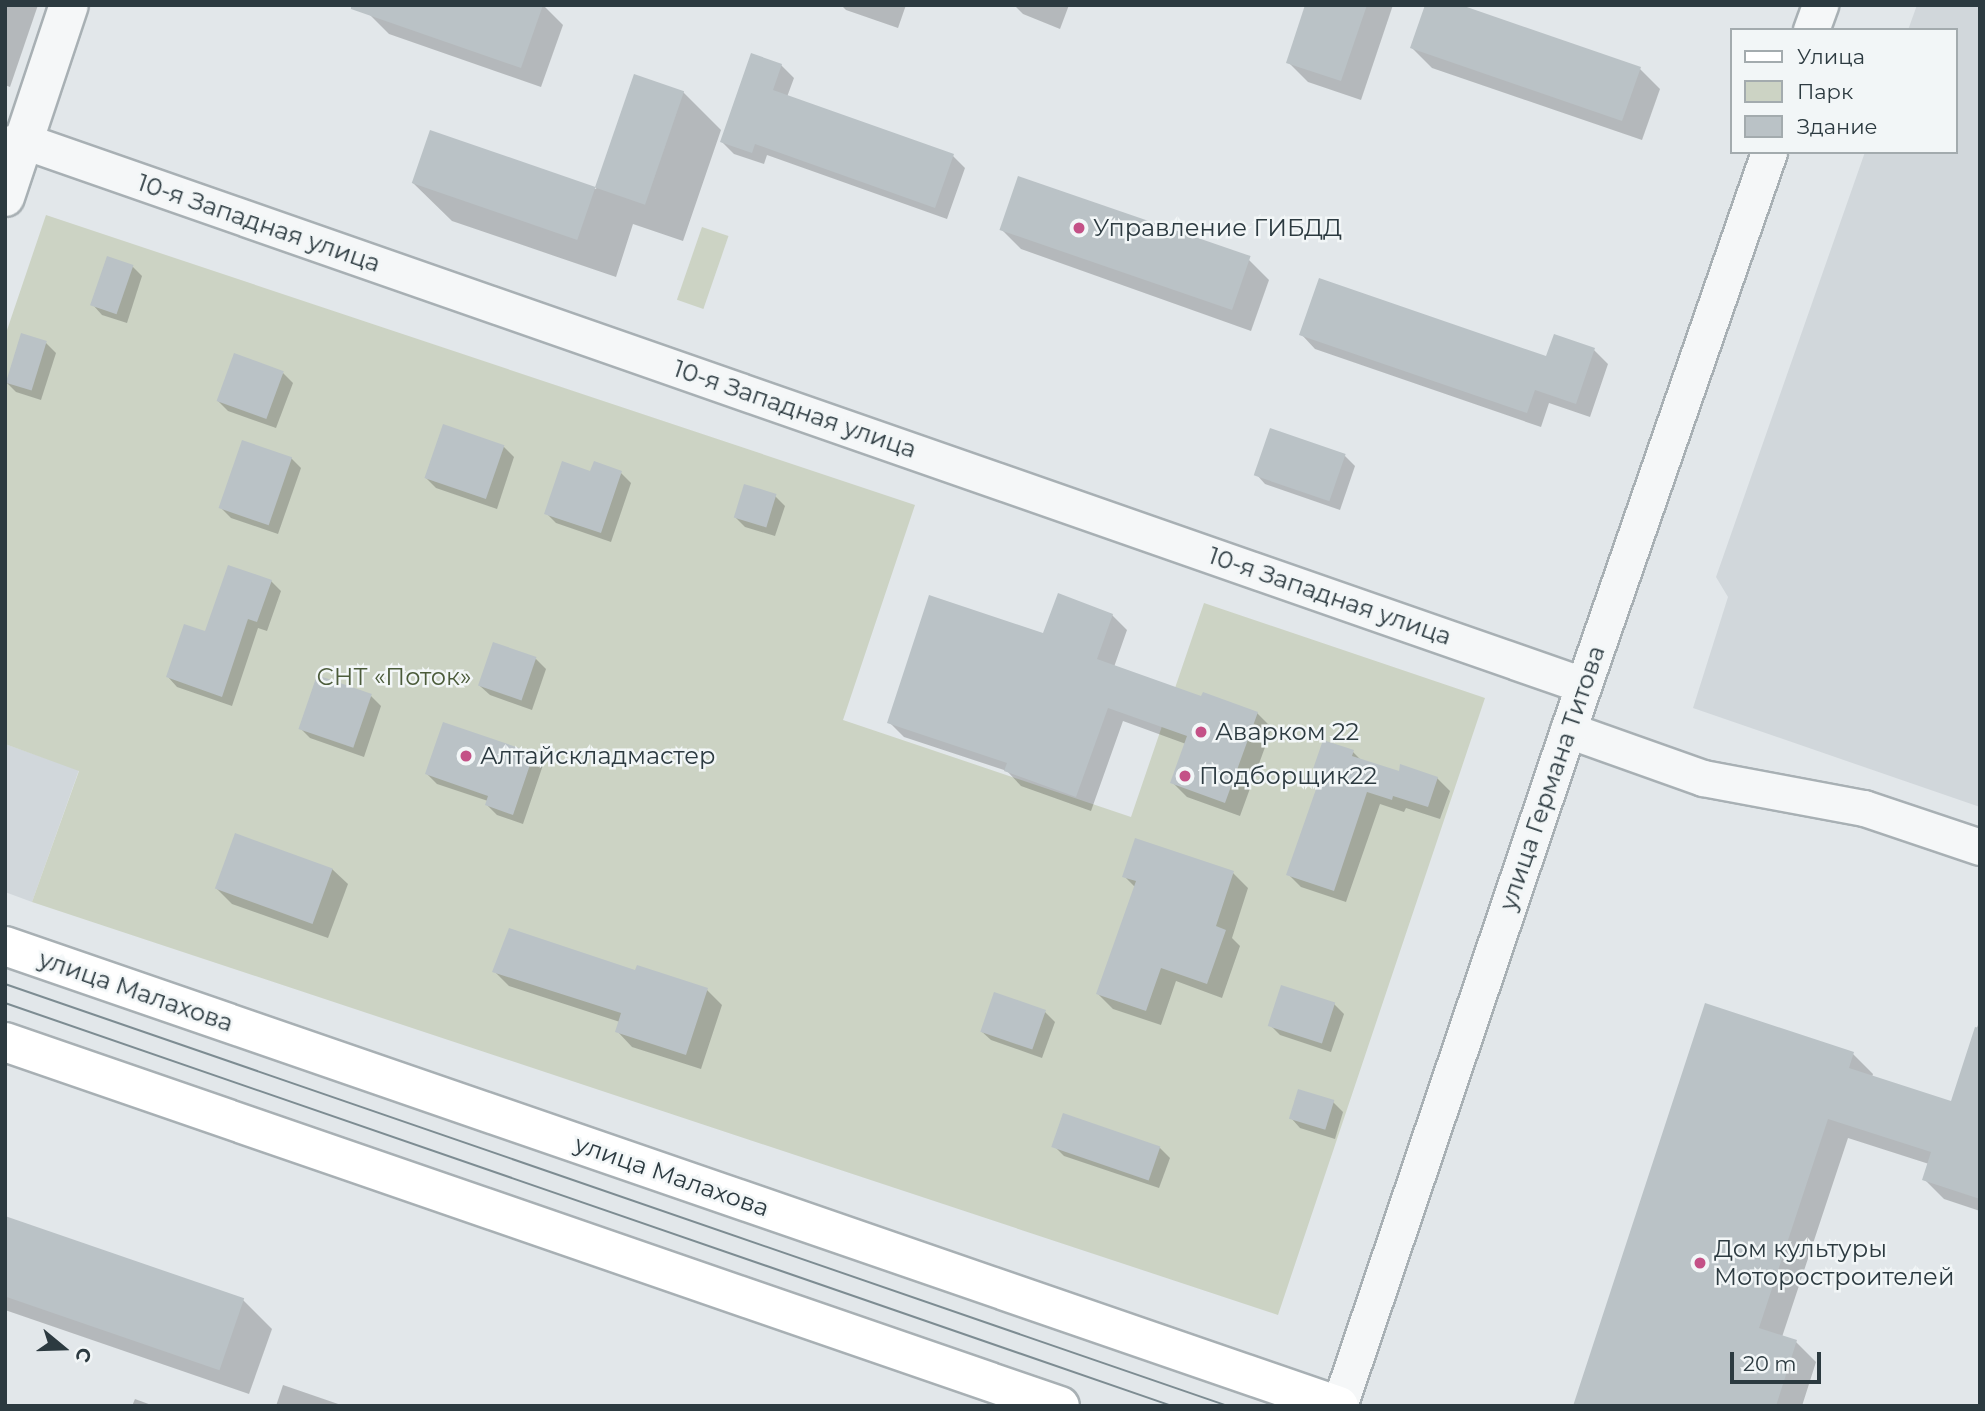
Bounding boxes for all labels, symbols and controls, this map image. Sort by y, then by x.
legend [1730,28,1957,154]
text: Улица [1797,44,1865,69]
text: Парк [1797,79,1853,104]
text: Здание [1797,114,1878,139]
street label: 10-я Западная улица [134,168,384,278]
place label: Управление ГИБДД [1093,214,1342,242]
marker: Управление ГИБДД [1071,220,1087,236]
street label: 10-я Западная улица [670,354,920,464]
street label: 10-я Западная улица [1205,541,1455,651]
street label: улица Германа Титова [1493,642,1611,914]
park label: СНТ «Поток» [317,663,471,691]
place label: Аварком 22 [1215,718,1359,746]
marker: Аварком 22 [1193,724,1209,740]
place label: Алтайскладмастер [480,742,715,770]
marker: Алтайскладмастер [458,748,474,764]
place label: Подборщик22 [1199,762,1377,790]
marker: Подборщик22 [1177,768,1193,784]
street label: улица Малахова [35,944,237,1038]
street label: улица Малахова [571,1129,773,1223]
place label: Дом культуры Моторостроителей [1714,1235,1954,1291]
marker: Дом культуры Моторостроителей [1692,1255,1708,1271]
north arrow [28,1313,98,1383]
scale bar [1733,1338,1824,1382]
text: С [70,1345,96,1365]
text: 20 m [1743,1351,1797,1376]

